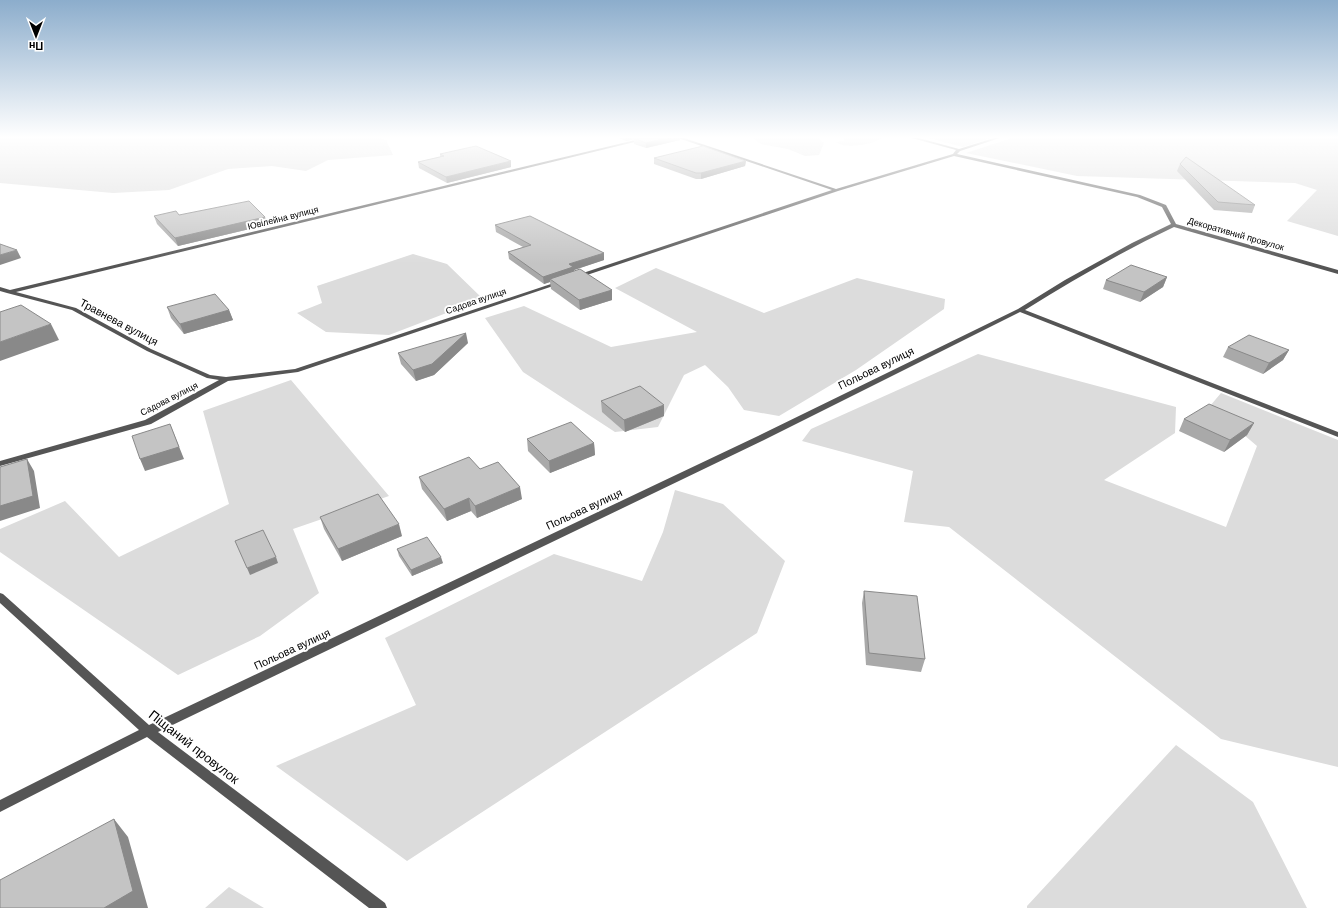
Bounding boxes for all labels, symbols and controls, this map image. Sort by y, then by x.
north arrow [16,16,56,56]
text: Пн [29,40,43,52]
street label: Ювілейна вулиця [246,204,320,232]
street label: Декоративний провулок [1187,215,1285,253]
street label: Садова вулиця [444,286,508,316]
street label: Травнева вулиця [78,296,160,348]
street label: Польова вулиця [836,344,916,392]
street label: Садова вулиця [139,380,200,418]
street label: Польова вулиця [544,486,624,532]
street label: Польова вулиця [252,626,332,672]
street label: Піщаний провулок [146,707,242,787]

